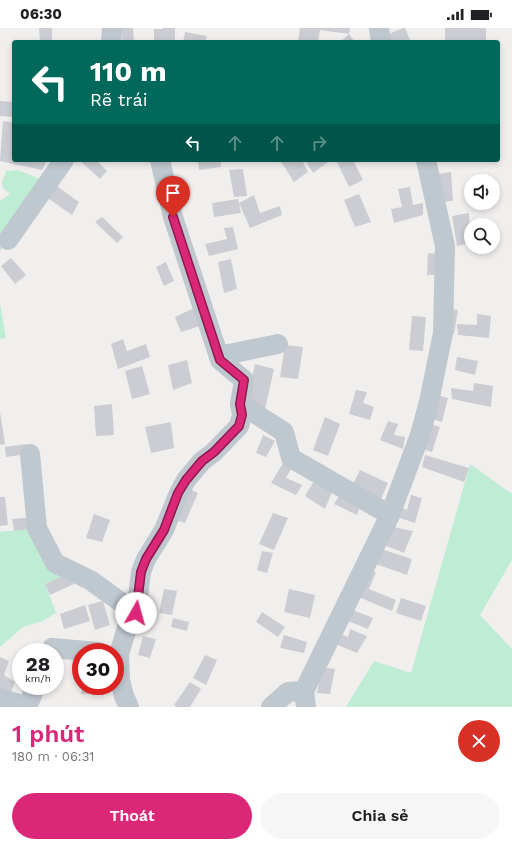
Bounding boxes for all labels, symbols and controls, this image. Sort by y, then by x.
text: 06:30 [20,5,62,23]
text: 110 m [90,55,167,88]
icon: left [24,56,76,108]
text: Rẽ trái [90,89,147,110]
icon: left [182,132,204,154]
icon: ahead [224,132,246,154]
icon: ahead [266,132,288,154]
icon: right [308,132,330,154]
map controls [464,174,500,254]
button: sound [464,174,500,210]
pin [156,176,190,217]
icon: arrive [162,182,184,204]
button: search [464,218,500,254]
position arrow [115,592,157,634]
speed limit sign: 30 [72,643,124,695]
text: 28 [26,652,50,676]
text: km/h [25,673,51,684]
text: 1 phút [12,720,84,748]
button: close [458,720,500,762]
text: 180 m · 06:31 [12,749,94,764]
button: Thoát [12,793,252,839]
button: Chia sẻ [260,793,500,839]

